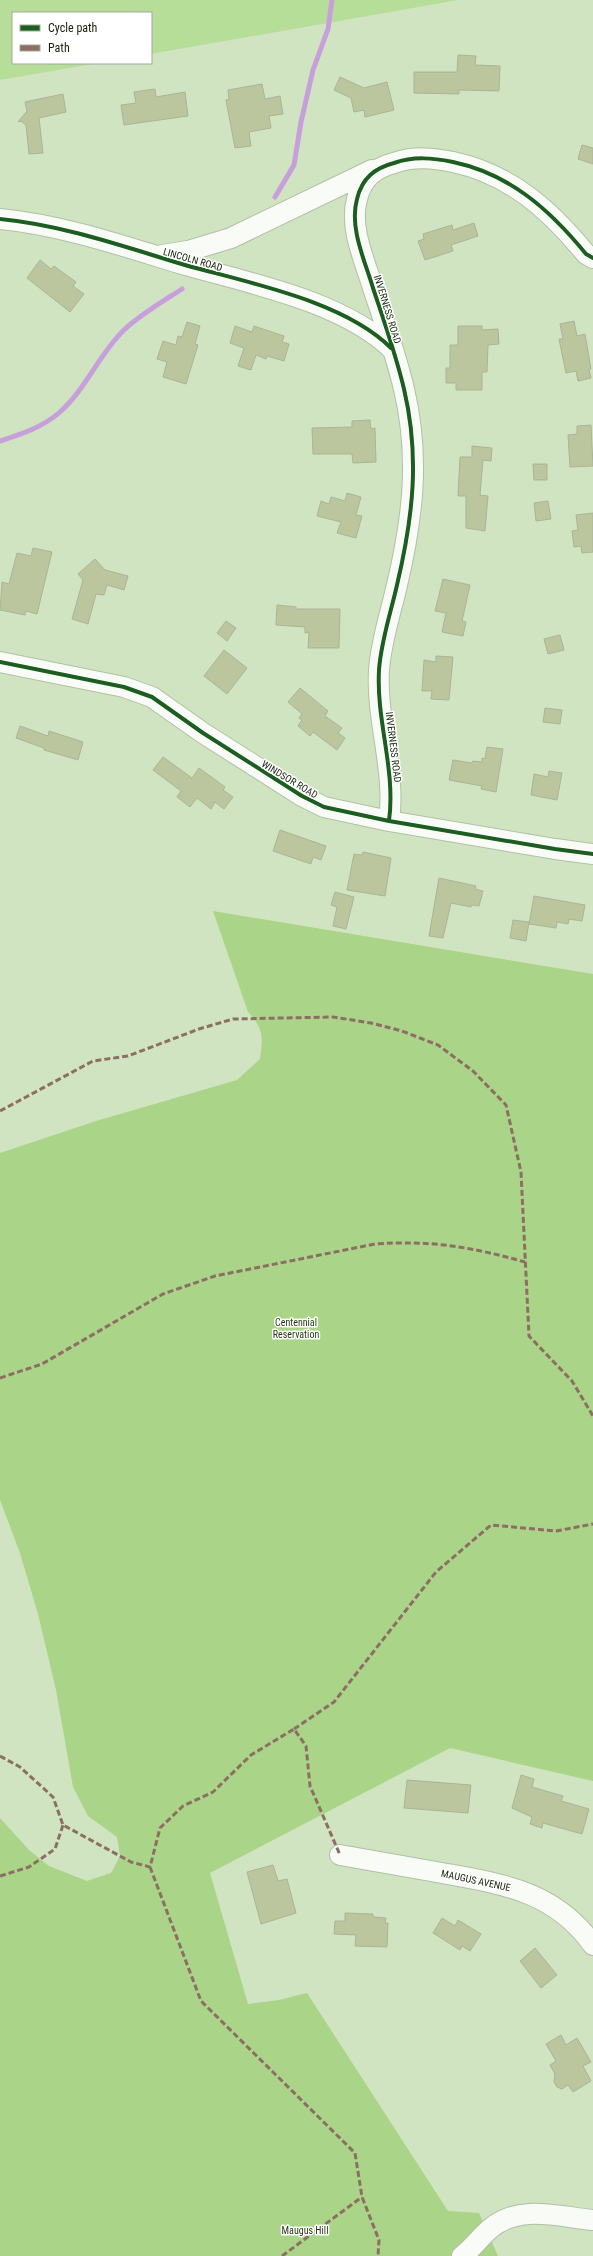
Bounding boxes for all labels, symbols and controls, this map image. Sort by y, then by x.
legend [12,12,152,64]
text: Cycle path [48,21,98,35]
text: Path [48,41,70,55]
street label: LINCOLN ROAD [162,246,224,273]
street label: INVERNESS ROAD [372,274,403,345]
street label: INVERNESS ROAD [384,711,403,783]
street label: WINDSOR ROAD [260,758,320,801]
park label: Centennial Reservation [273,1317,319,1340]
street label: MAUGUS AVENUE [440,1868,512,1893]
park label: Maugus Hill [282,2225,328,2236]

